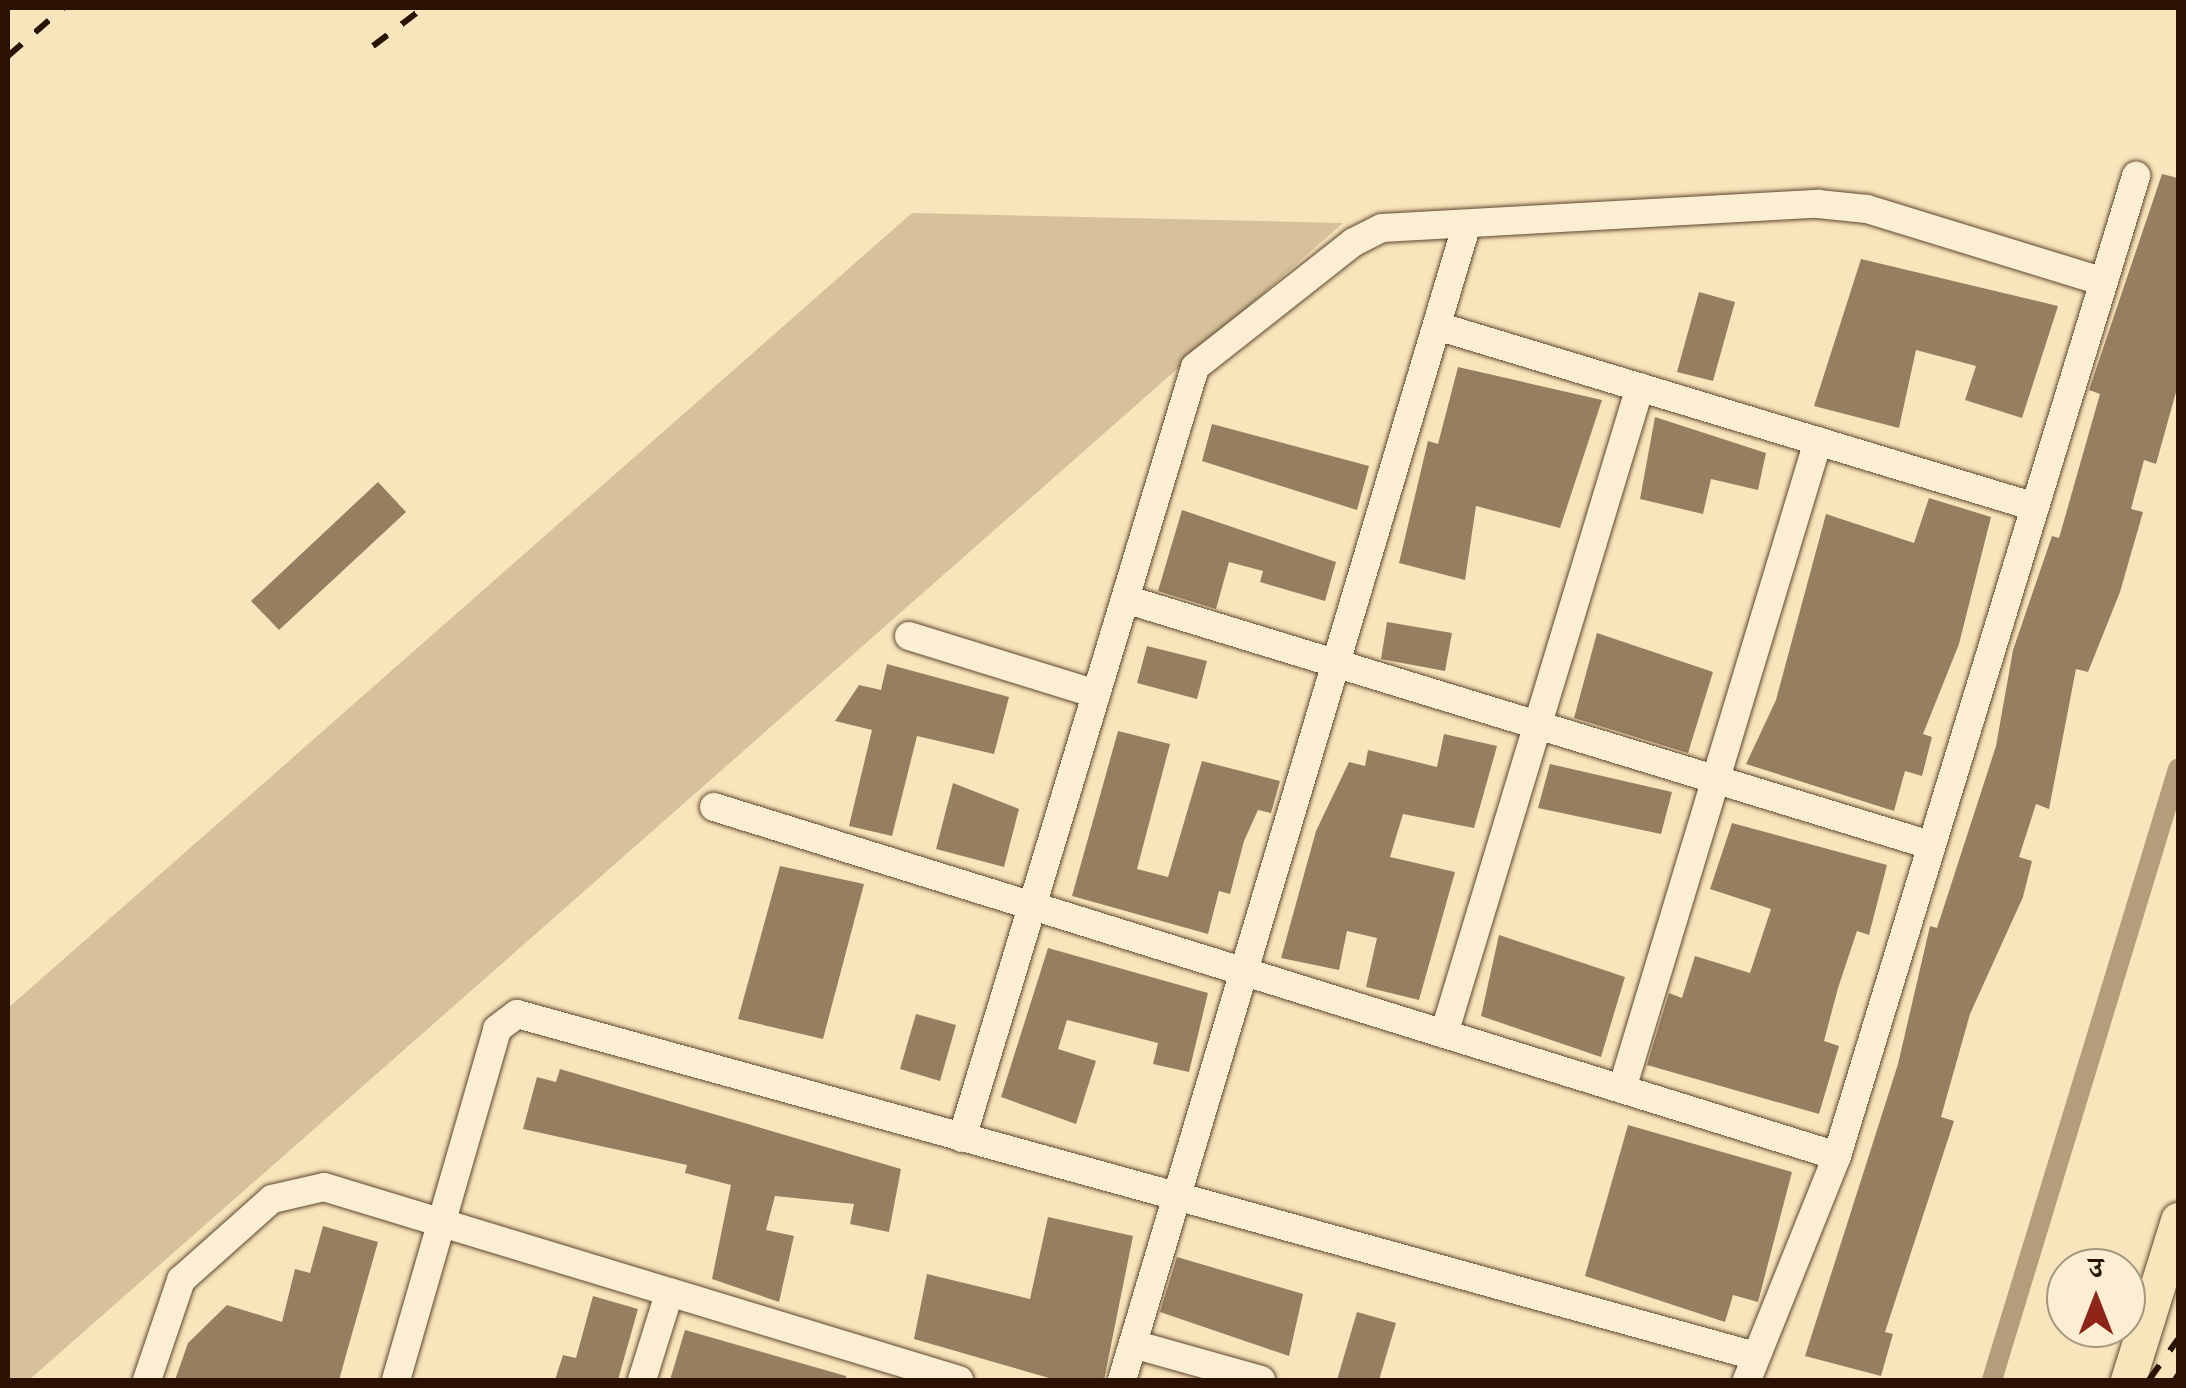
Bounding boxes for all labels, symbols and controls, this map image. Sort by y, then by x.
north arrow [2046,1248,2146,1348]
text: उ [2089,1250,2103,1290]

